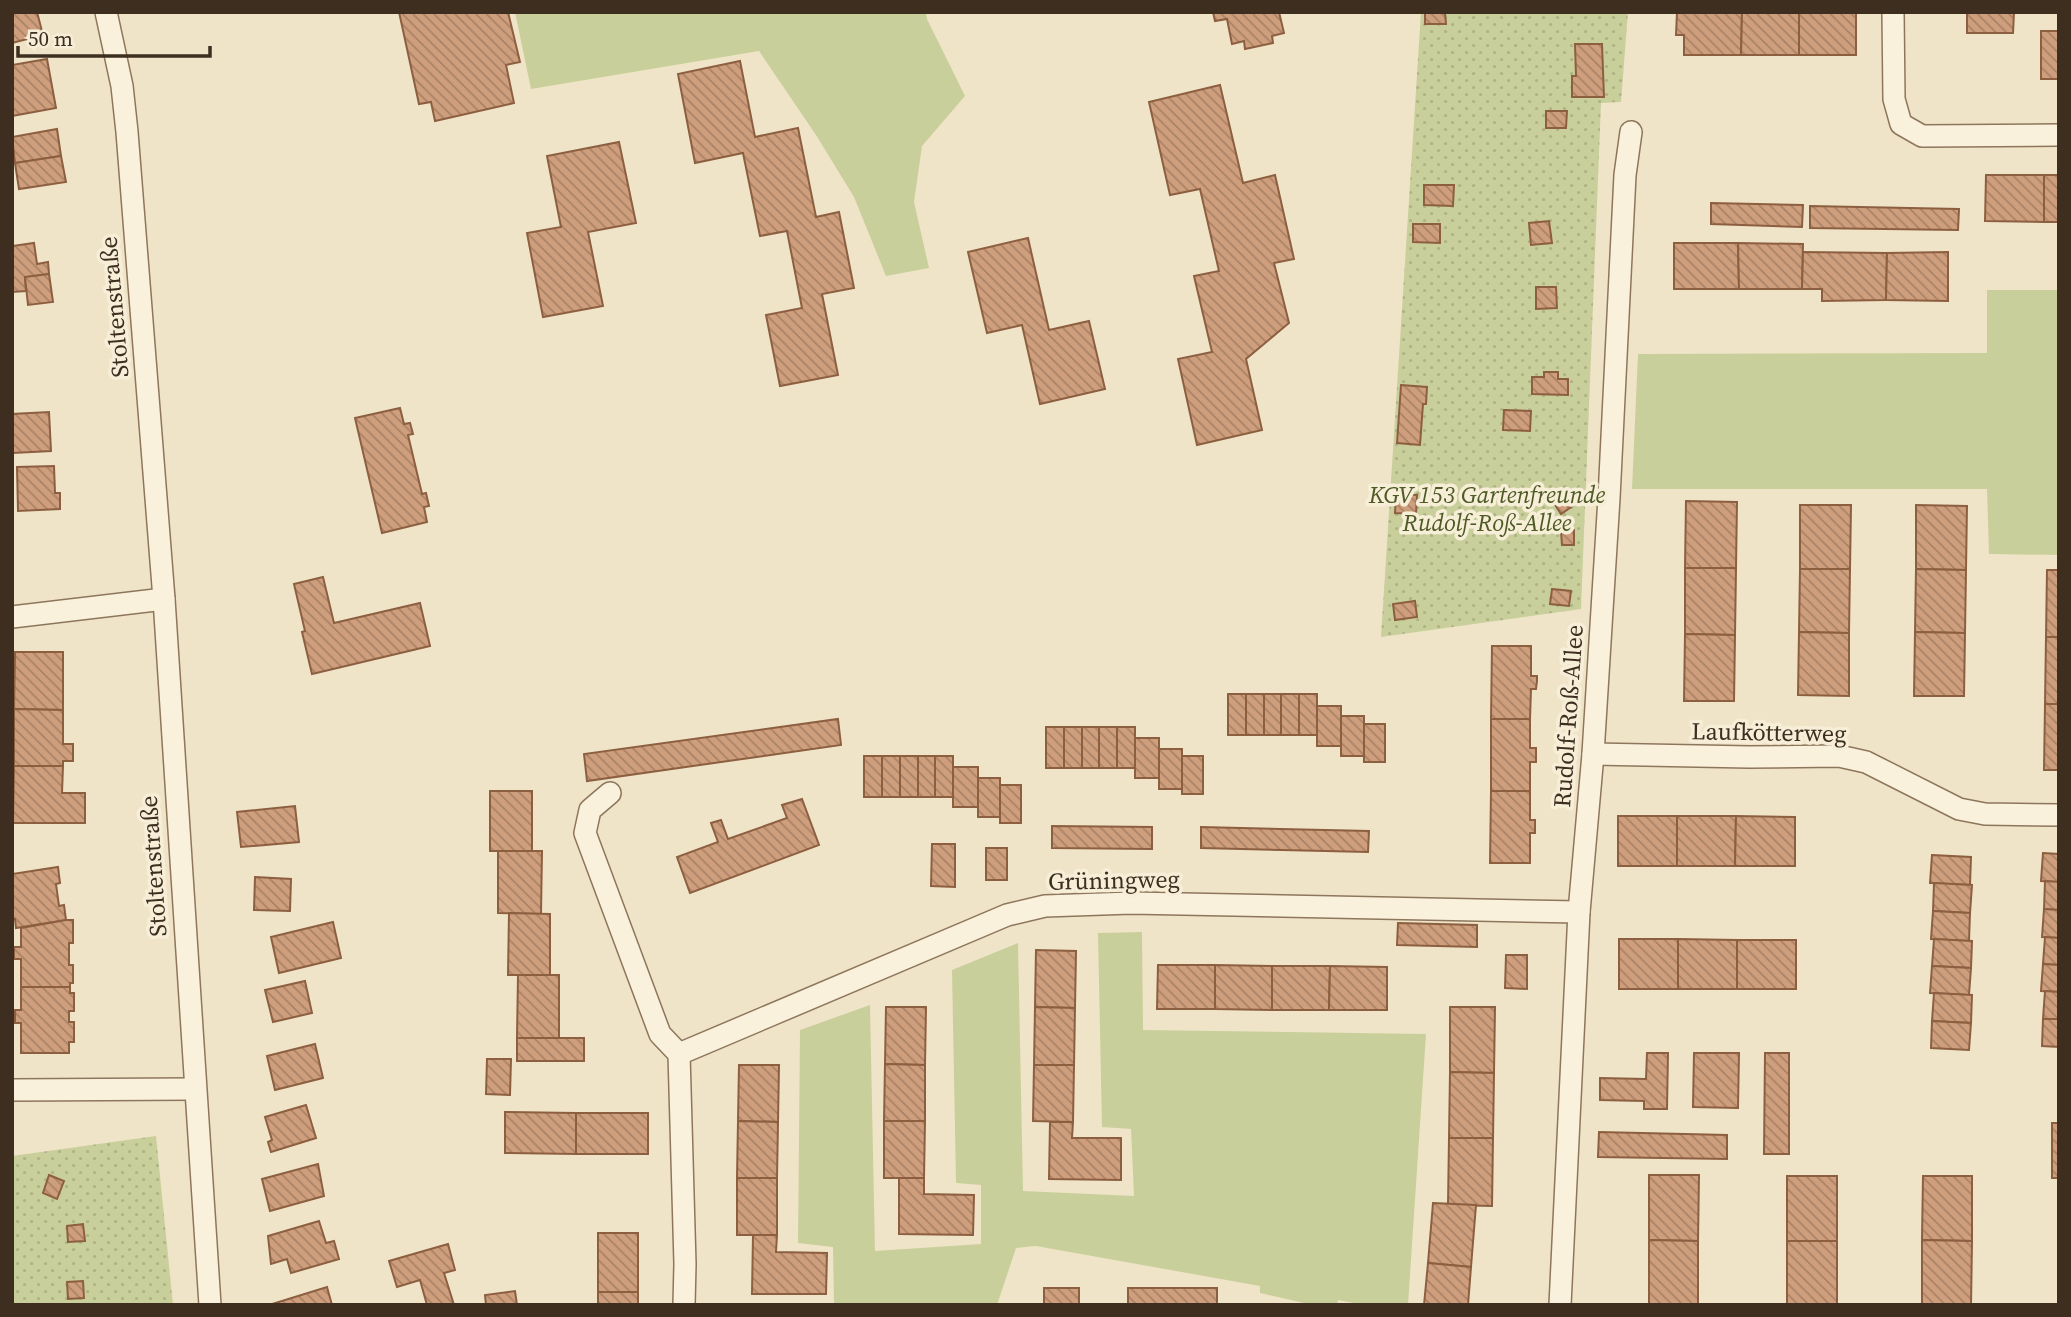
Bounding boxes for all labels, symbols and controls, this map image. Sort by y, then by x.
scale bar [18,14,210,58]
text: 50 m [28,24,73,53]
street label: Stoltenstraße [91,235,137,379]
park label: KGV 153 Gartenfreunde Rudolf-Roß-Allee [1368,478,1606,539]
street label: Rudolf-Roß-Allee [1545,624,1591,808]
street label: Laufkötterweg [1691,714,1847,750]
street label: Stoltenstraße [132,794,174,938]
street label: Grüningweg [1048,862,1180,898]

